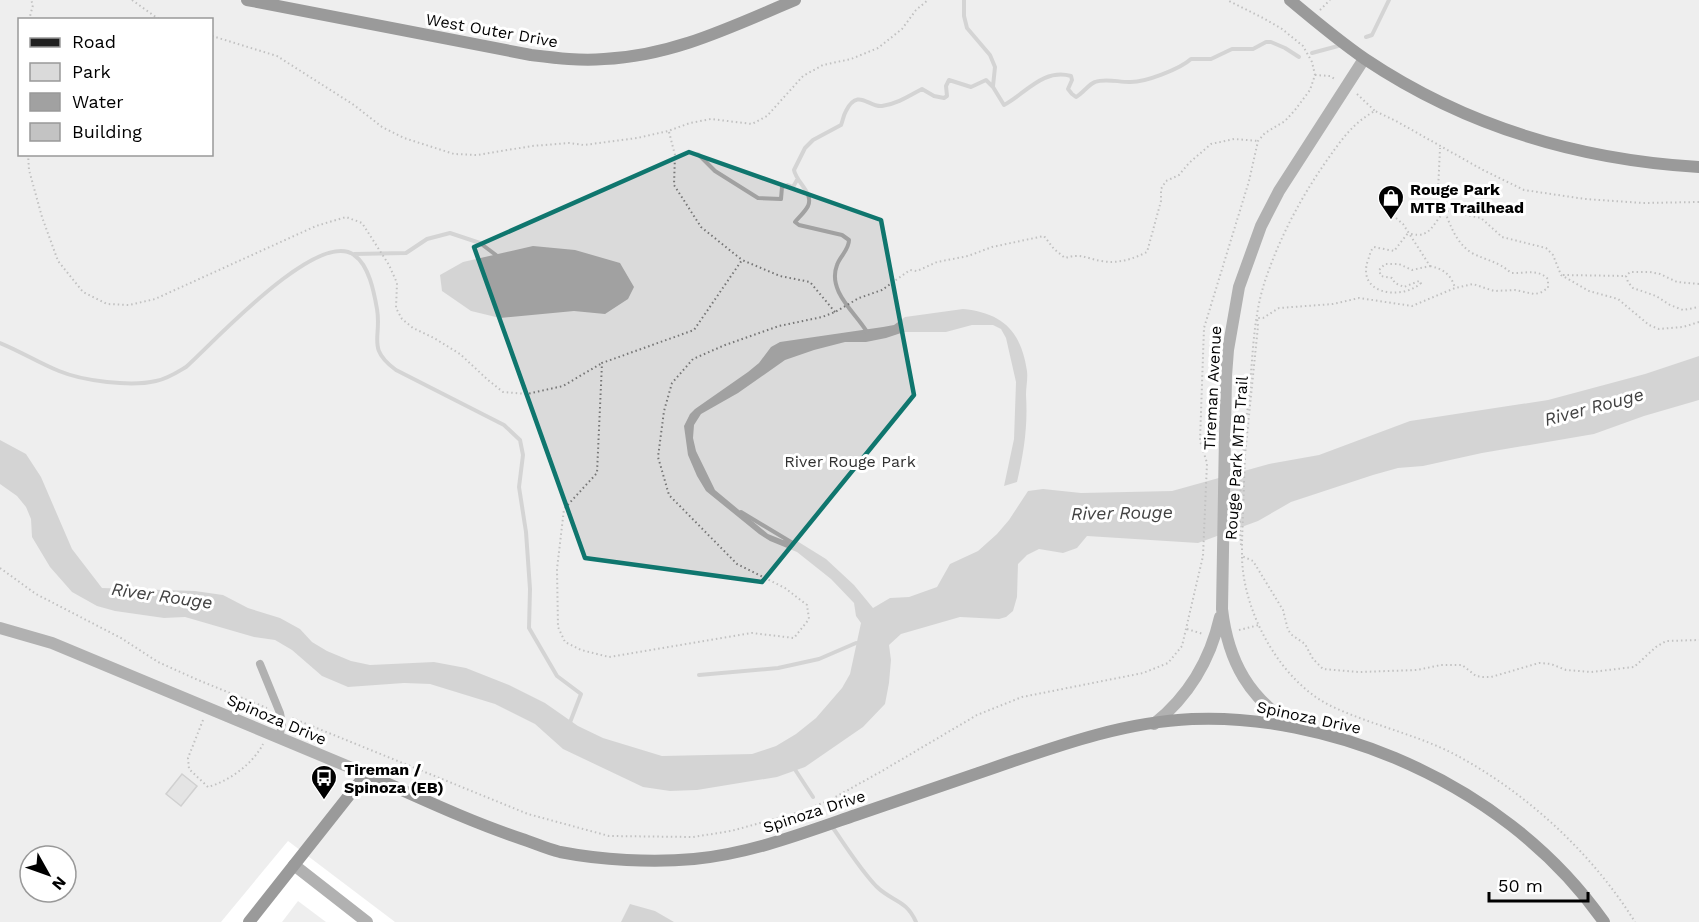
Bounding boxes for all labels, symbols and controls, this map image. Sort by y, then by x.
street label: West Outer Drive [424,10,559,51]
legend [18,18,213,156]
text: Road [72,31,116,52]
text: Park [72,61,111,82]
text: Water [72,91,124,112]
text: Building [72,121,142,142]
place label: Rouge Park MTB Trailhead [1410,180,1524,217]
shop icon: Rouge Park MTB Trailhead [1376,183,1406,221]
street label: Tireman Avenue [1200,325,1225,451]
street label: Rouge Park MTB Trail [1221,375,1252,541]
water label: River Rouge [1542,383,1646,430]
park label: River Rouge Park [784,452,916,471]
water label: River Rouge [1071,501,1173,524]
water label: River Rouge [110,578,214,613]
street label: Spinoza Drive [224,690,329,749]
street label: Spinoza Drive [1255,697,1363,738]
place label: Tireman / Spinoza (EB) [344,760,444,797]
bus stop icon: Tireman / Spinoza (EB) [309,763,339,801]
street label: Spinoza Drive [761,786,868,837]
north arrow [18,844,78,904]
scale bar [1489,865,1588,903]
text: N [48,873,70,894]
text: 50 m [1498,875,1543,896]

